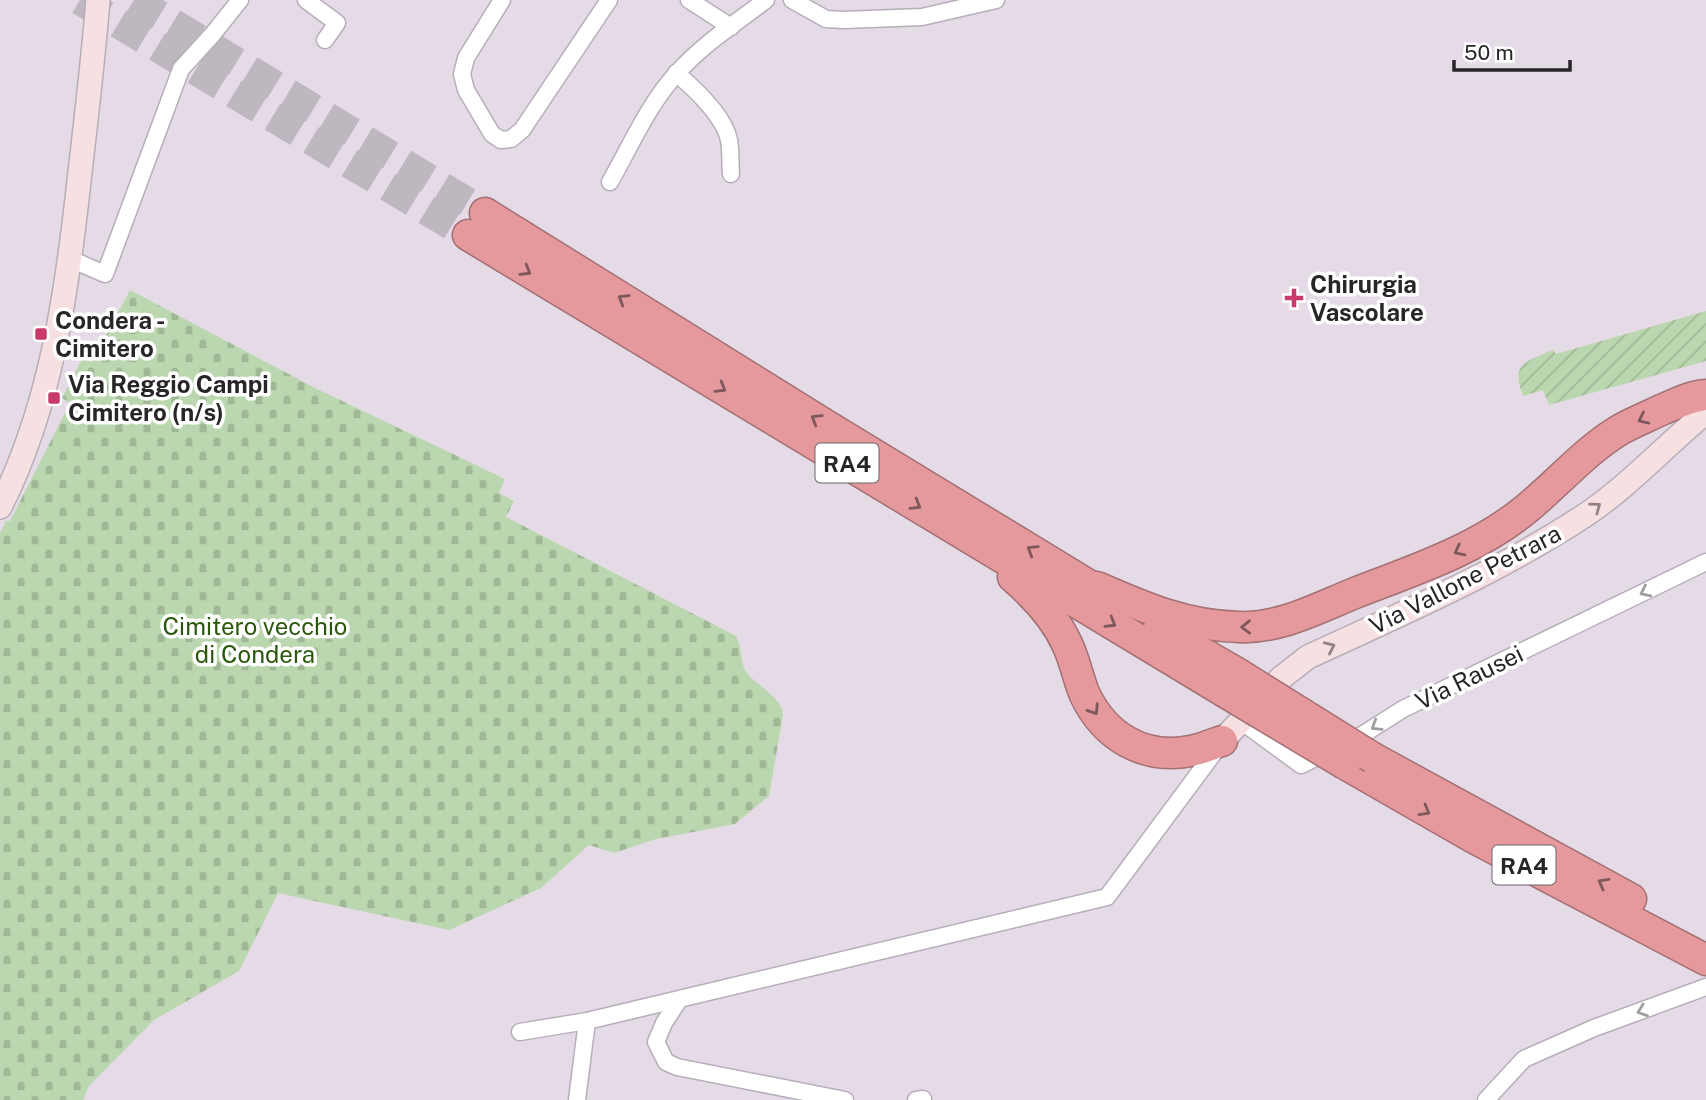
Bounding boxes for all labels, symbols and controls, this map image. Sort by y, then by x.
scale bar [1454,28,1570,72]
text: 50 m [1464,40,1514,65]
one-way arrow [518,263,531,276]
place label: Chirurgia Vascolare [1310,270,1424,326]
marker: Chirurgia Vascolare [1284,288,1304,308]
one-way arrow [618,295,631,308]
place label: Condera - Cimitero [55,306,166,362]
marker: Condera - Cimitero [33,326,49,342]
place label: Via Reggio Campi Cimitero (n/s) [68,370,269,426]
one-way arrow [714,380,727,393]
marker: Via Reggio Campi Cimitero (n/s) [46,390,62,406]
one-way arrow [1638,411,1650,425]
one-way arrow [811,415,824,428]
road number: RA4 [816,444,878,482]
one-way arrow [909,496,922,509]
one-way arrow [1588,503,1601,516]
street label: Via Vallone Petrara [1365,519,1565,639]
one-way arrow [1454,543,1466,557]
one-way arrow [1026,545,1039,558]
one-way arrow [1640,583,1652,597]
park label: Cimitero vecchio di Condera [163,612,347,668]
one-way arrow [1103,614,1116,627]
one-way arrow [1240,619,1251,634]
street label: Via Rausei [1411,639,1527,715]
one-way arrow [1323,641,1335,655]
one-way arrow [1086,702,1099,715]
one-way arrow [1370,718,1383,731]
one-way arrow [1417,802,1430,815]
road number: RA4 [1492,846,1556,884]
one-way arrow [1597,878,1610,891]
one-way arrow [1636,1003,1648,1017]

